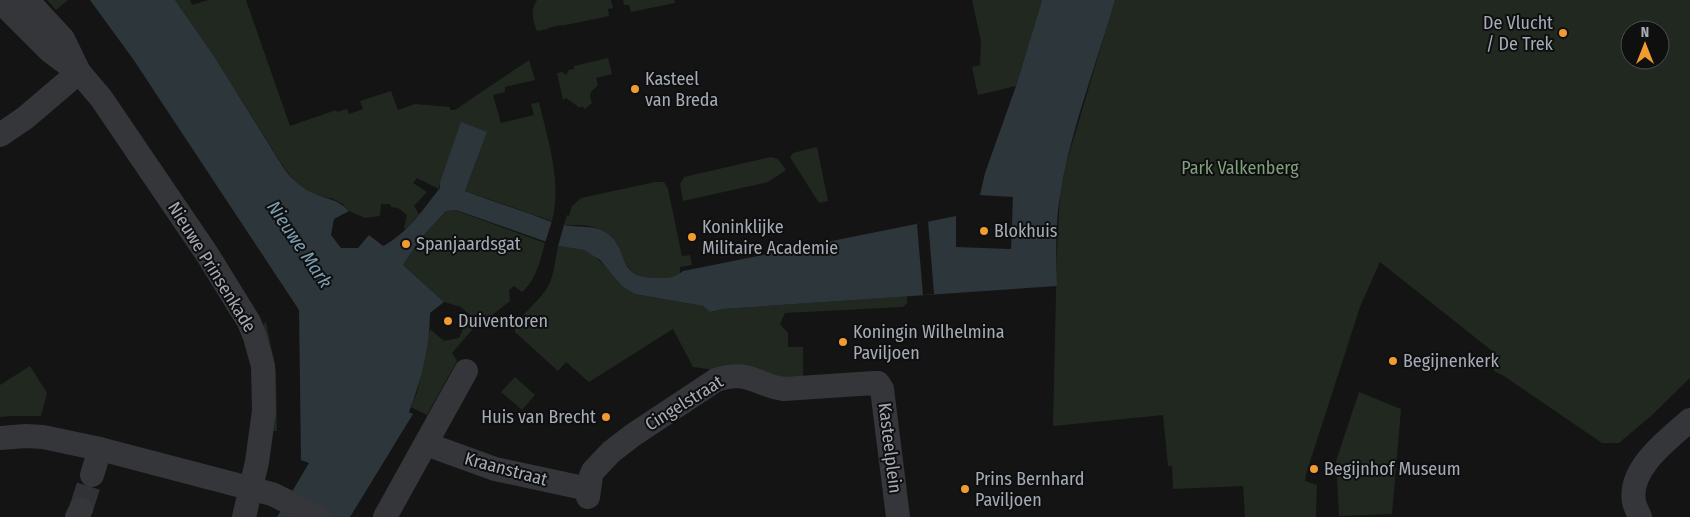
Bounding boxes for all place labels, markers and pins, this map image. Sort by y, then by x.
place label: De Vlucht / De Trek [1483,12,1554,55]
marker: De Vlucht / De Trek [1557,27,1569,39]
place label: Kasteel van Breda [645,68,718,111]
marker: Kasteel van Breda [629,83,641,95]
place label: Koninklijke Militaire Academie [702,216,838,259]
place label: Blokhuis [994,220,1058,242]
marker: Blokhuis [978,225,990,237]
marker: Koninklijke Militaire Academie [686,231,698,243]
place label: Spanjaardsgat [416,233,521,255]
marker: Spanjaardsgat [400,238,412,250]
place label: Duiventoren [458,310,548,332]
marker: Duiventoren [442,315,454,327]
place label: Koningin Wilhelmina Paviljoen [853,321,1005,364]
marker: Koningin Wilhelmina Paviljoen [837,336,849,348]
place label: Begijnenkerk [1403,350,1500,372]
marker: Begijnenkerk [1387,355,1399,367]
place label: Huis van Brecht [481,406,596,428]
marker: Huis van Brecht [600,411,612,423]
place label: Begijnhof Museum [1324,458,1461,480]
marker: Begijnhof Museum [1308,463,1320,475]
place label: Prins Bernhard Paviljoen [975,468,1085,511]
marker: Prins Bernhard Paviljoen [959,483,971,495]

